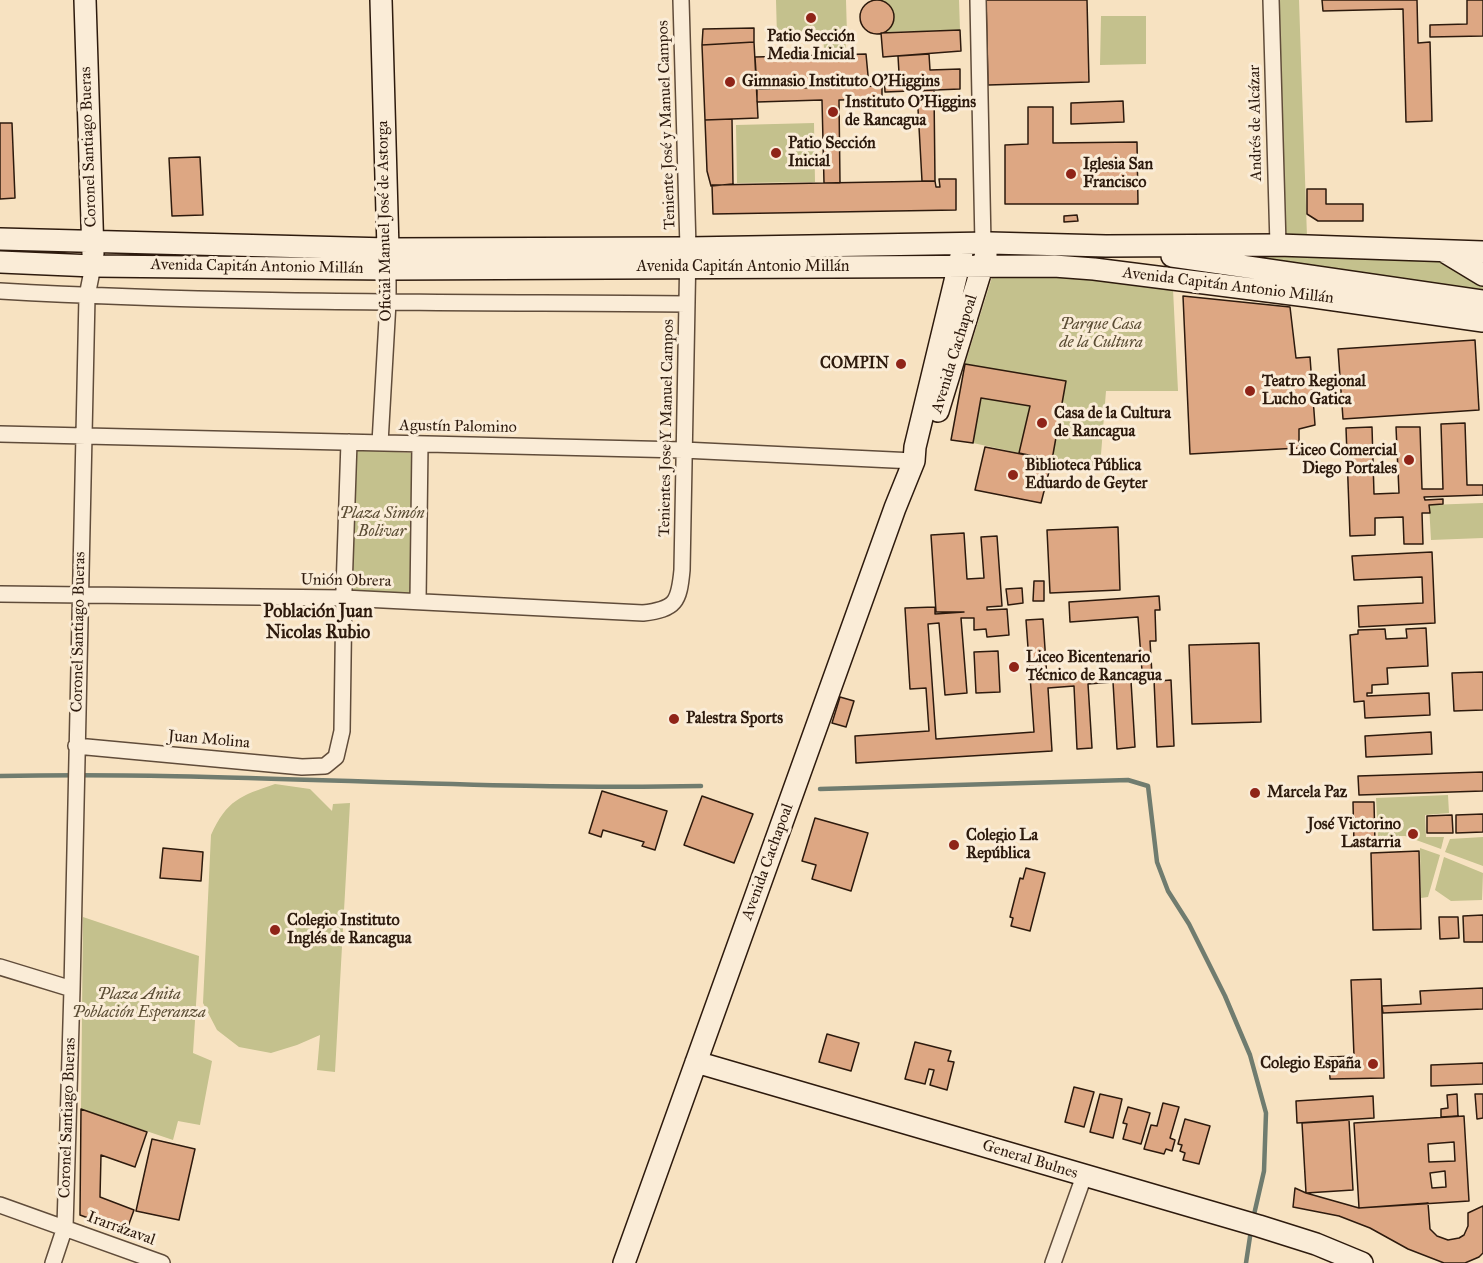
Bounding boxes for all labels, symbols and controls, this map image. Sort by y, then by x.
marker: Patio Sección Media Inicial [804,11,818,25]
street label: Teniente José y Manuel Campos [654,20,680,230]
place label: Patio Sección Media Inicial [767,27,855,65]
street label: Andrés de Alcázar [1245,65,1267,181]
street label: Coronel Santiago Bueras [77,66,101,228]
place label: Gimnasio Instituto O'Higgins [742,72,940,92]
marker: Gimnasio Instituto O'Higgins [723,75,737,89]
place label: Instituto O'Higgins de Rancagua [845,93,976,131]
marker: Instituto O'Higgins de Rancagua [826,105,840,119]
street label: Oficial Manuel José de Astorga [374,120,396,322]
place label: Patio Sección Inicial [788,134,876,172]
marker: Patio Sección Inicial [769,146,783,160]
place label: Iglesia San Francisco [1083,155,1153,193]
marker: Iglesia San Francisco [1064,167,1078,181]
street label: Avenida Capitán Antonio Millán [150,256,364,278]
street label: Avenida Capitán Antonio Millán [637,257,849,277]
street label: Avenida Capitán Antonio Millán [1121,264,1335,308]
street label: Avenida Cachapoal [928,292,982,416]
park label: Parque Casa de la Cultura [1059,315,1143,353]
street label: Tenientes Jose Y Manuel Campos [655,319,679,537]
place label: COMPIN [820,354,889,374]
marker: COMPIN [894,357,908,371]
place label: Teatro Regional Lucho Gatica [1262,372,1366,410]
marker: Teatro Regional Lucho Gatica [1243,384,1257,398]
place label: Casa de la Cultura de Rancagua [1054,404,1171,442]
street label: Agustín Palomino [399,416,517,438]
marker: Casa de la Cultura de Rancagua [1035,416,1049,430]
place label: Liceo Comercial Diego Portales [1289,441,1397,479]
marker: Liceo Comercial Diego Portales [1402,453,1416,467]
place label: Biblioteca Pública Eduardo de Geyter [1025,456,1148,494]
marker: Biblioteca Pública Eduardo de Geyter [1006,468,1020,482]
park label: Plaza Simón Bolivar [339,504,425,542]
street label: Coronel Santiago Bueras [68,551,90,713]
street label: Unión Obrera [300,571,392,591]
district label: Población Juan Nicolas Rubio [263,602,373,644]
place label: Liceo Bicentenario Técnico de Rancagua [1026,648,1162,686]
marker: Liceo Bicentenario Técnico de Rancagua [1007,660,1021,674]
place label: Palestra Sports [686,709,783,729]
marker: Palestra Sports [667,712,681,726]
street label: Juan Molina [167,727,251,753]
place label: Marcela Paz [1267,783,1347,803]
marker: Marcela Paz [1248,786,1262,800]
street label: Avenida Cachapoal [738,801,798,923]
place label: José Victorino Lastarria [1307,815,1401,853]
place label: Colegio La República [966,826,1038,864]
marker: José Victorino Lastarria [1406,827,1420,841]
marker: Colegio La República [947,838,961,852]
place label: Colegio Instituto Inglés de Rancagua [287,911,411,949]
marker: Colegio Instituto Inglés de Rancagua [268,923,282,937]
park label: Plaza Anita Población Esperanza [72,985,206,1023]
street label: Coronel Santiago Bueras [56,1037,80,1199]
place label: Colegio España [1260,1054,1361,1074]
marker: Colegio España [1366,1057,1380,1071]
street label: General Bulnes [980,1136,1080,1184]
street label: Irarrázaval [84,1208,158,1250]

